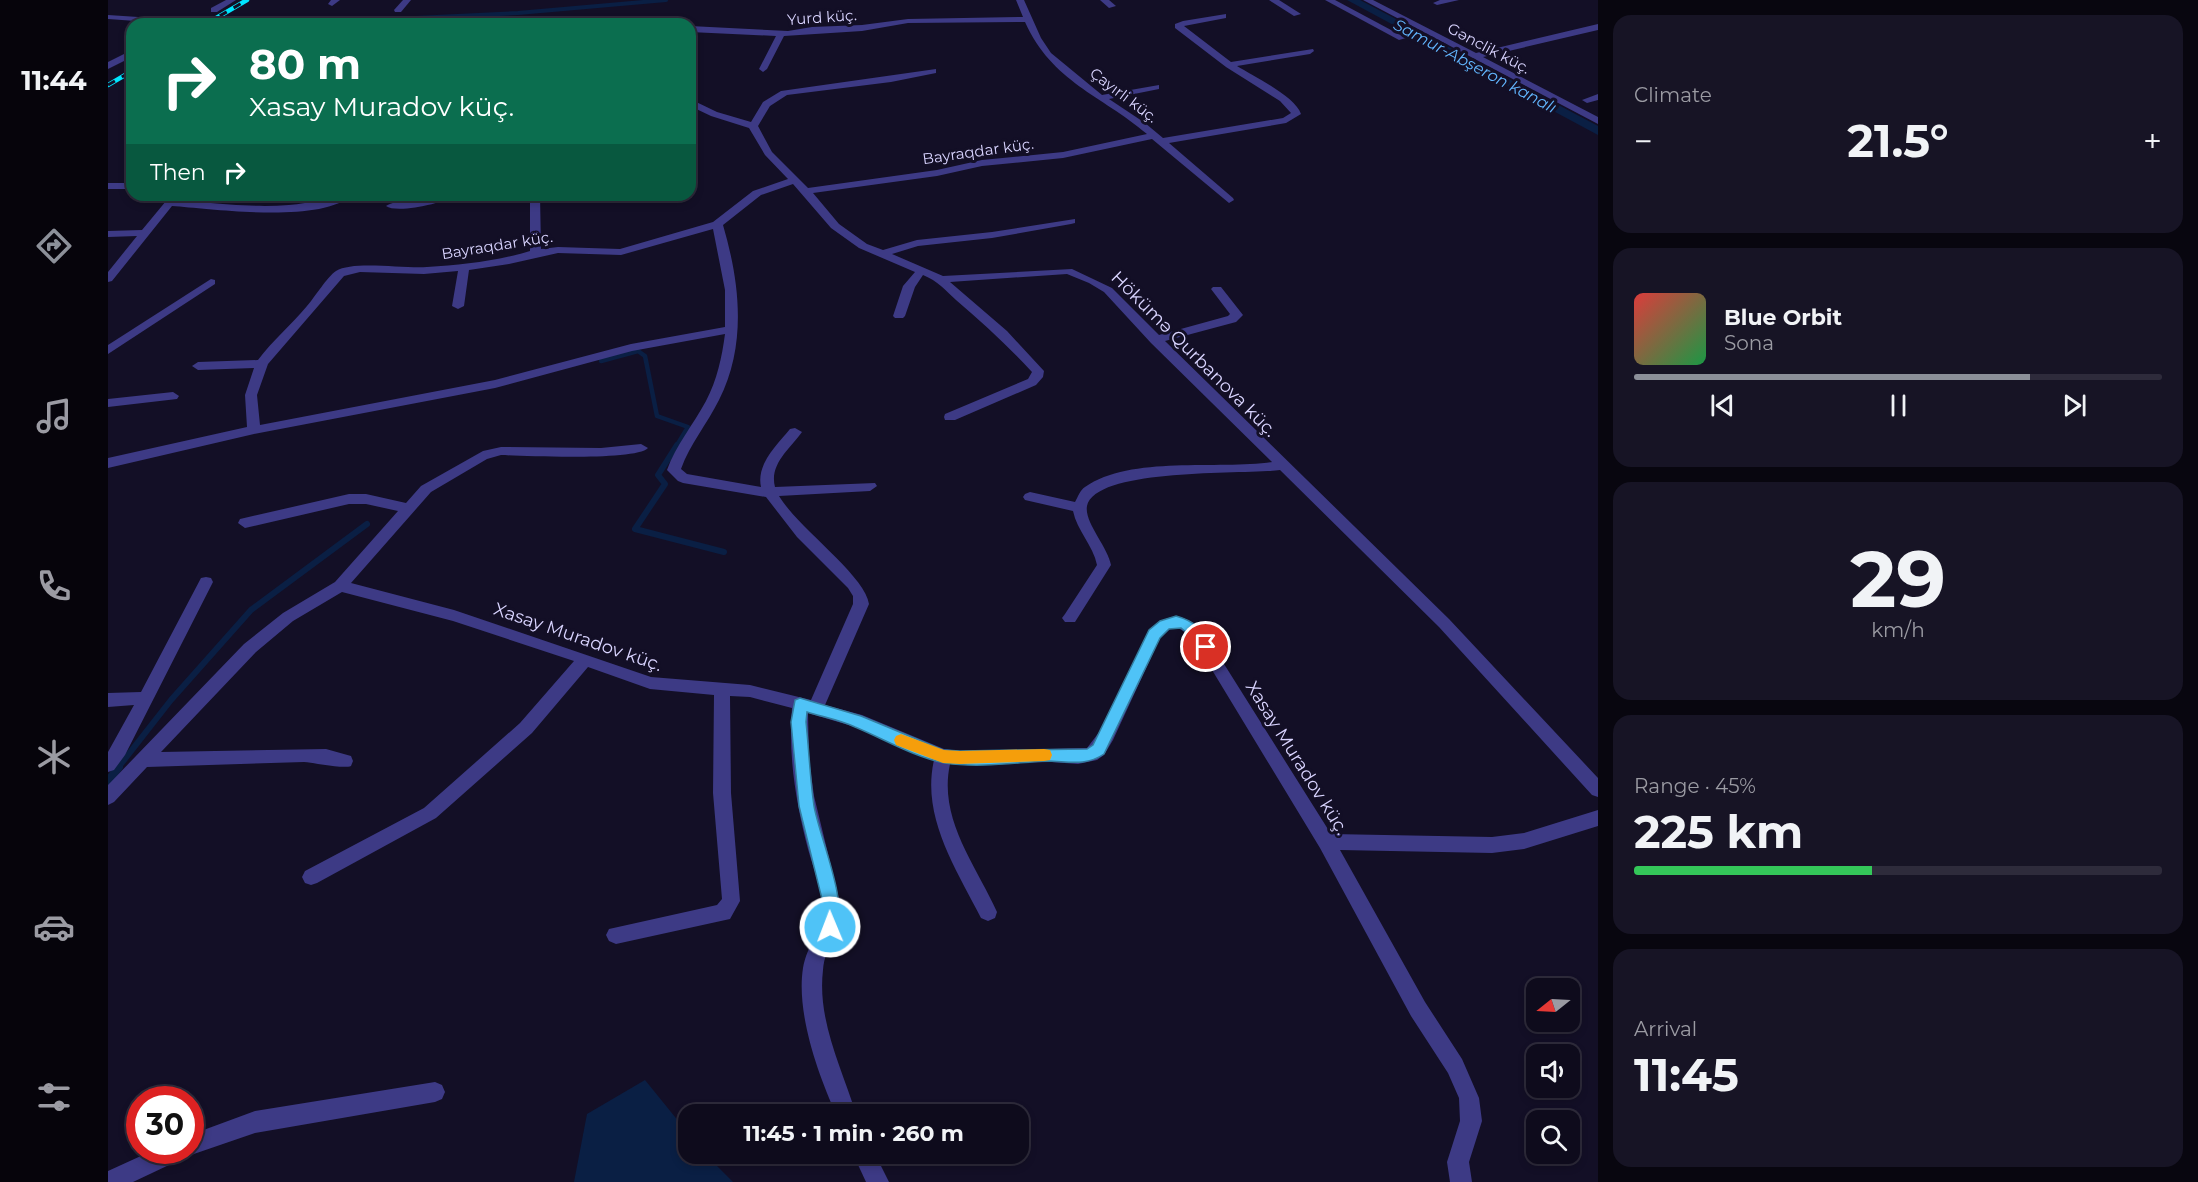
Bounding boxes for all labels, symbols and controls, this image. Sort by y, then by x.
street label: Yurd küç. [787,5,857,29]
water label: Samur-Abşeron kanalı [1390,15,1560,117]
street label: Gənclik küç. [1444,18,1534,78]
text: 80 m [249,38,361,90]
icon: right [150,42,228,120]
street label: Çayırli küç. [1086,63,1162,127]
text: 11:44 [21,64,87,97]
text: Climate [1634,83,1712,107]
text: Xasay Muradov küç. [249,90,514,123]
text: 21.5° [1847,113,1949,168]
text: − [1634,121,1653,161]
text: + [2143,121,2162,161]
street label: Bayraqdar küç. [921,134,1035,168]
icon: right [218,156,251,189]
text: Then [150,159,206,186]
icon: directions [33,225,75,267]
street label: Bayraqdar küç. [440,227,554,263]
street label: Hökümə Qurbanova küç. [1107,267,1281,441]
text: Blue Orbit [1724,304,1842,331]
text: Sona [1724,331,1774,355]
icon: previous [1706,389,1739,422]
icon: pause [1882,389,1915,422]
icon: next [2058,389,2091,422]
icon: music [33,395,75,437]
text: 29 [1850,531,1946,627]
icon: phone [33,565,75,607]
street label: Xasay Muradov küç. [491,598,665,676]
text: km/h [1871,618,1925,642]
pin [1180,621,1231,672]
icon: arrive [1189,630,1222,663]
street label: Xasay Muradov küç. [1241,677,1353,839]
icon: climate [33,736,75,778]
text: Range · 45% [1634,774,1756,798]
text: 225 km [1634,804,1803,859]
position arrow [798,895,862,959]
icon: car [33,906,75,948]
north arrow [1526,978,1580,1032]
map controls [1526,978,1580,1164]
text: Arrival [1634,1017,1697,1041]
button: sound [1526,1044,1580,1098]
text: 11:45 [1634,1047,1739,1102]
icon: filters [33,1076,75,1118]
speed limit sign: 30 [126,1086,204,1164]
button: search [1526,1110,1580,1164]
text: 11:45 · 1 min · 260 m [743,1120,964,1147]

